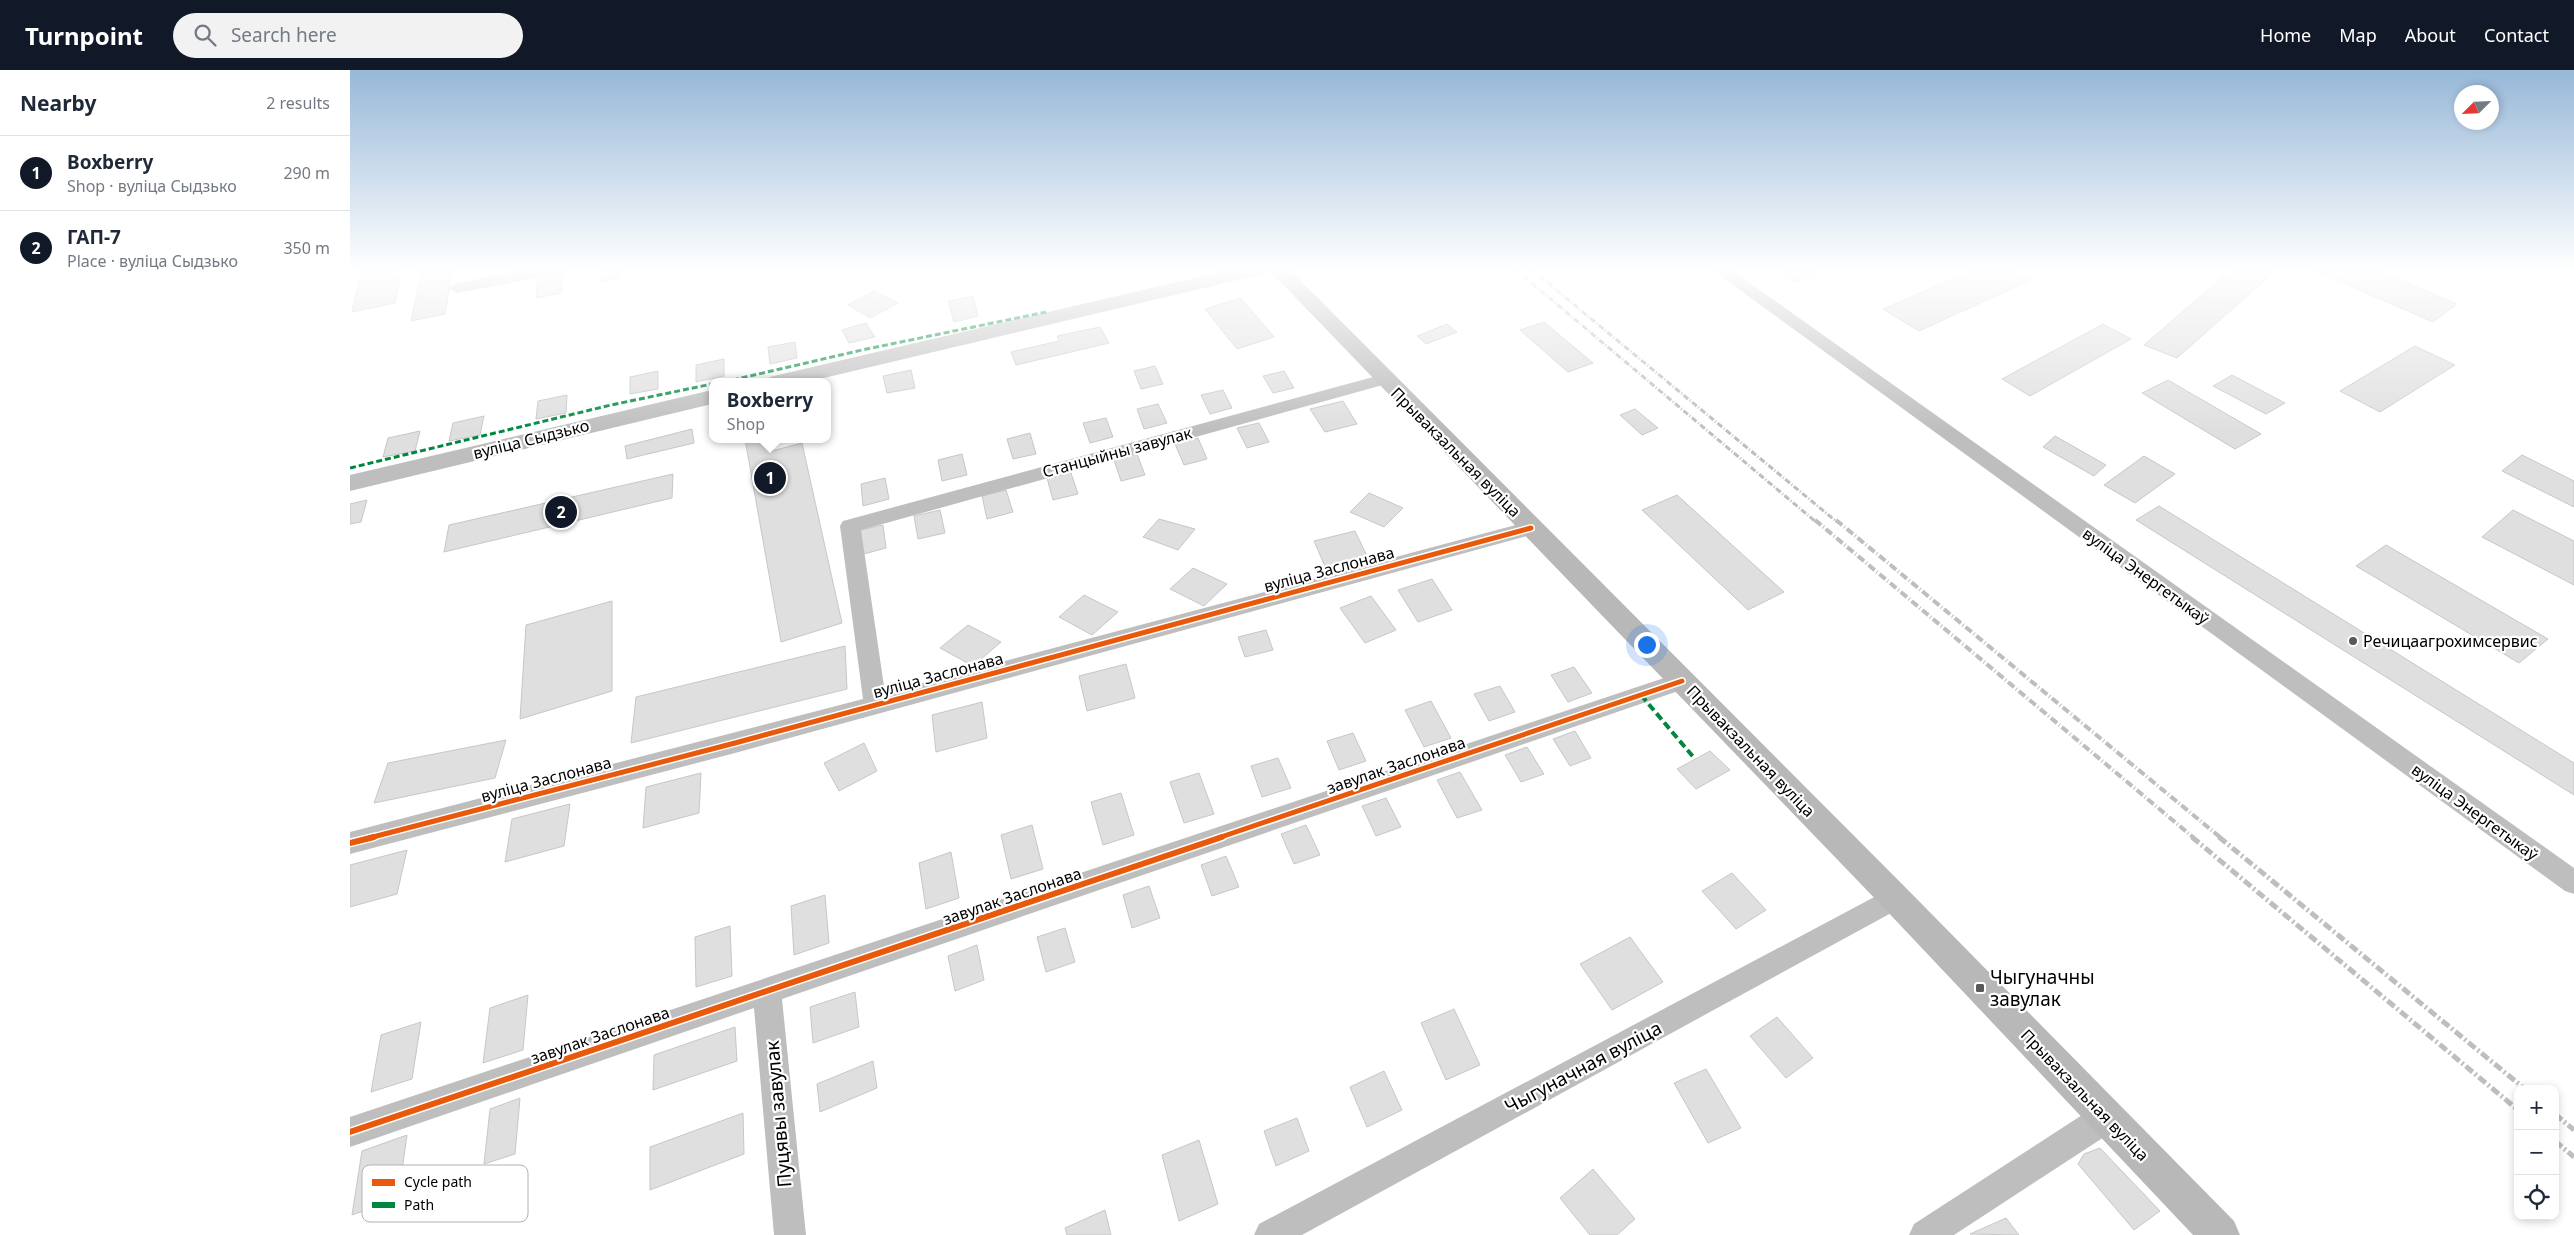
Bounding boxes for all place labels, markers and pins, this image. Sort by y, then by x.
pin: 1 [754,459,786,497]
pin: 2 [545,493,577,531]
place label: Речицаагрохимсервис [2363,630,2538,652]
marker: Речицаагрохимсервис [2347,635,2359,647]
place label: Чыгуначны завулак [1990,964,2095,1012]
marker: Чыгуначны завулак [1974,982,1986,994]

